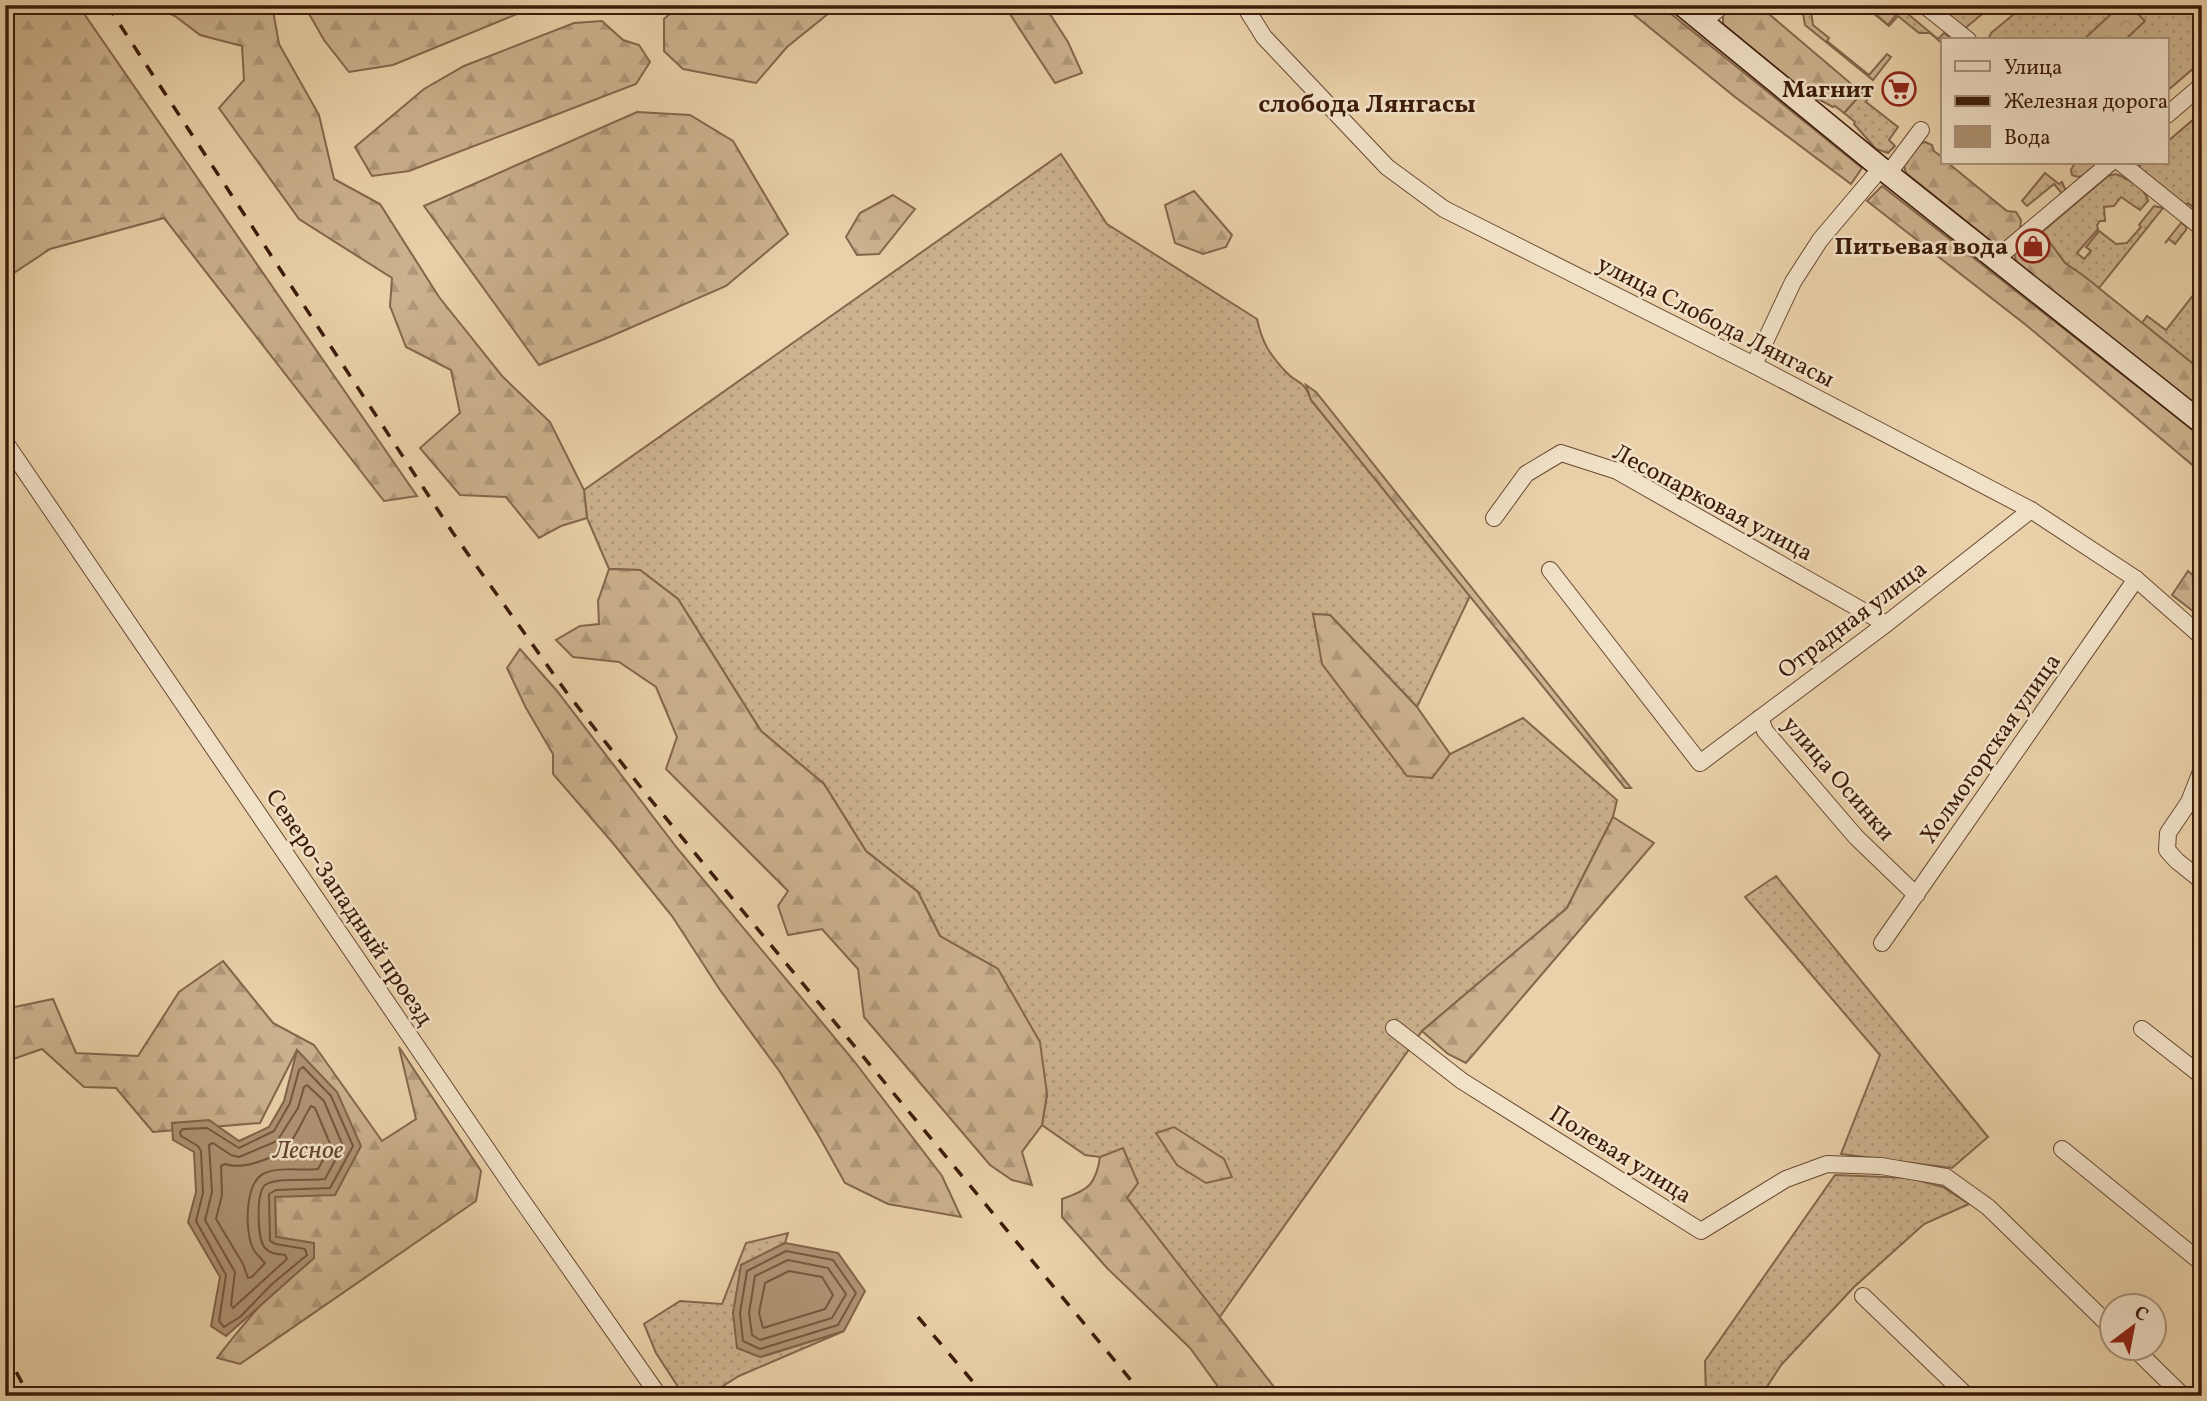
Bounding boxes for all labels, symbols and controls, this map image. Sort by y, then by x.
legend [1941,38,2168,164]
text: Улица [2004,54,2062,83]
supermarket icon: Магнит [1880,70,1918,108]
place label: Магнит [1782,74,1874,108]
district label: слобода Лянгасы [1258,87,1476,123]
text: Железная дорога [2004,88,2168,117]
text: Вода [2004,124,2051,153]
shop icon: Питьевая вода [2014,227,2052,265]
place label: Питьевая вода [1835,231,2008,265]
street label: улица Слобода Лянгасы [1590,248,1840,398]
street label: Лесопарковая улица [1606,436,1818,571]
street label: Отрадная улица [1772,553,1935,688]
street label: Холмогорская улица [1913,647,2070,851]
street label: улица Осинки [1773,709,1902,850]
street label: Северо-Западный проезд [256,783,441,1034]
street label: Полевая улица [1542,1098,1698,1213]
water label: Лесное [272,1133,344,1169]
north arrow [2098,1292,2168,1362]
text: С [2129,1300,2153,1329]

